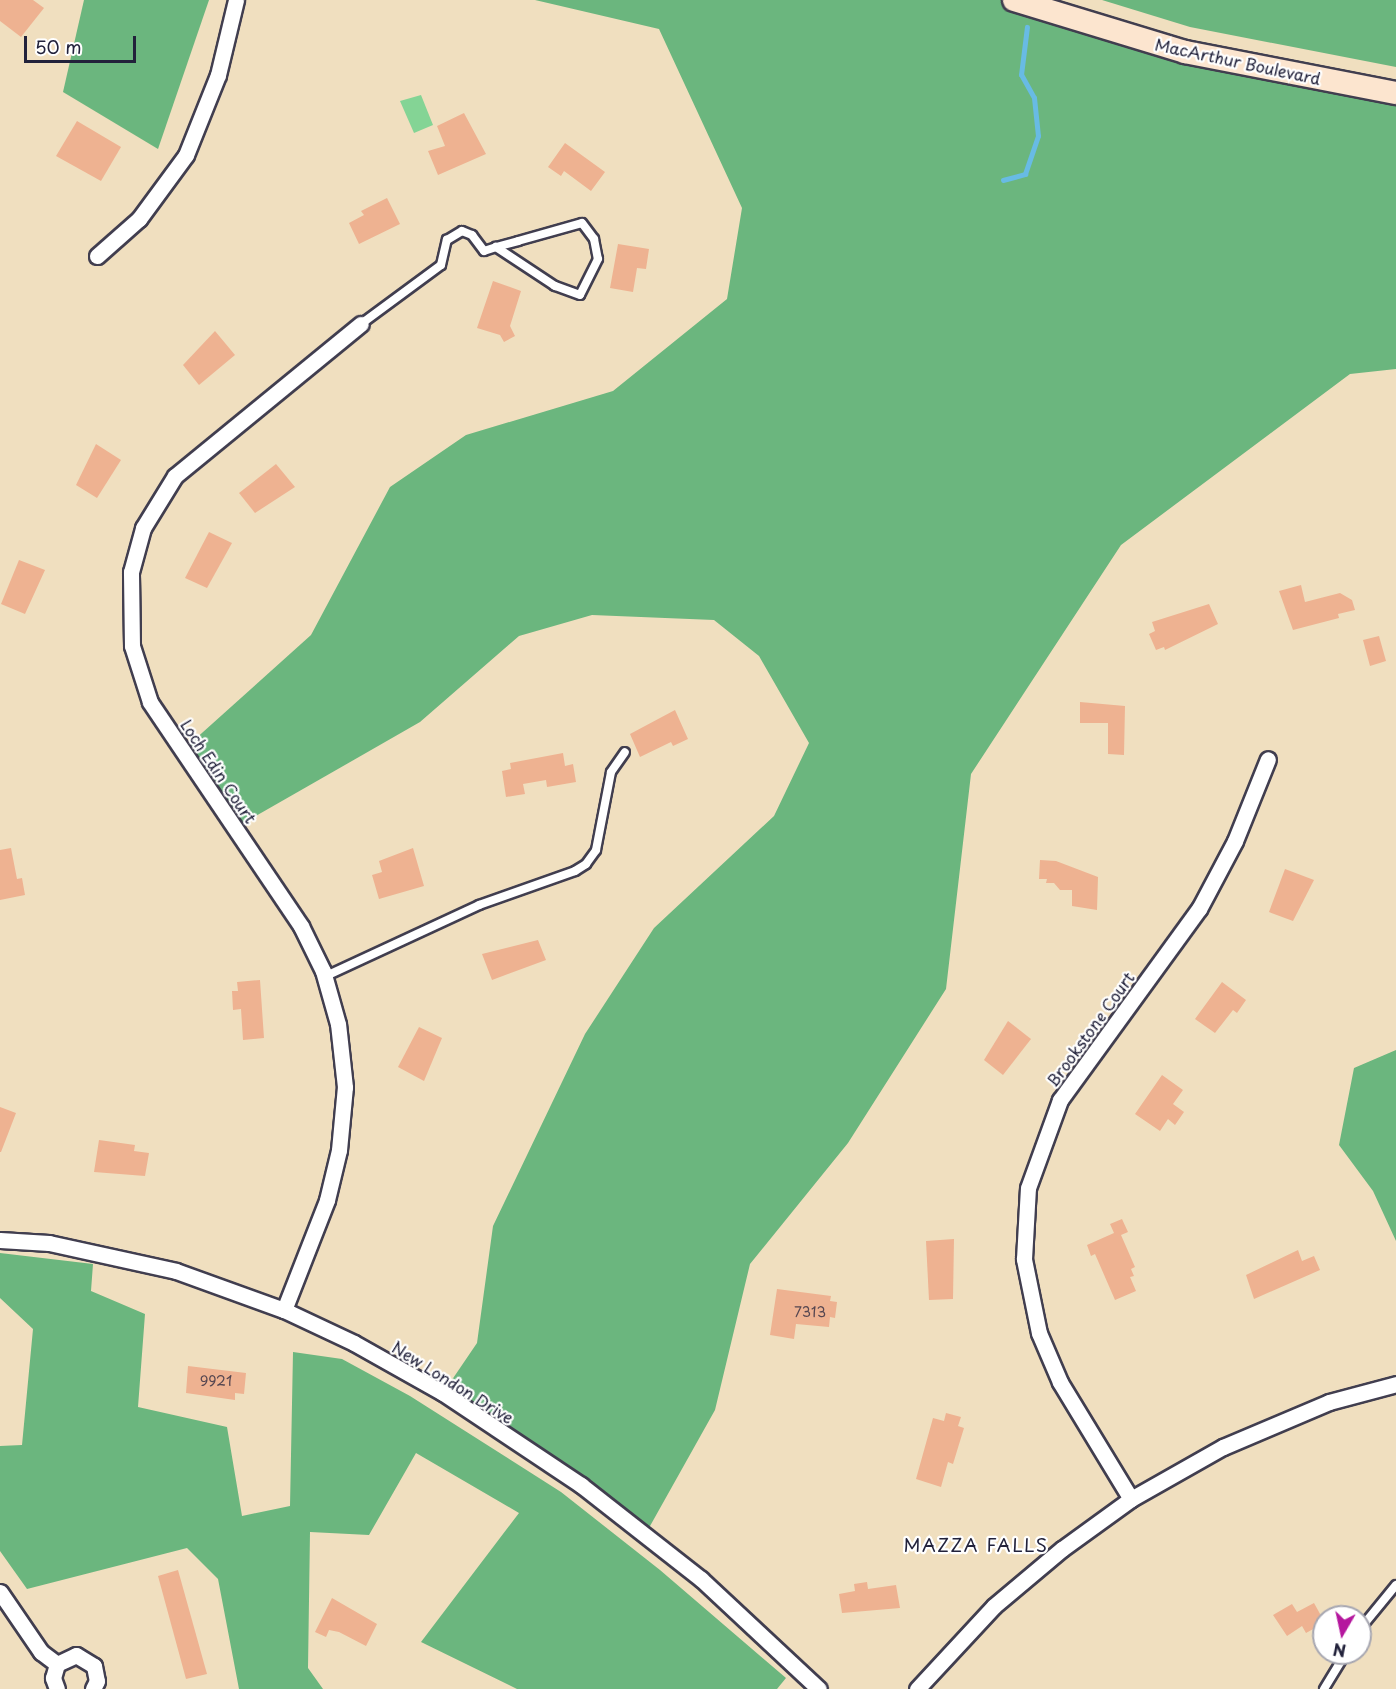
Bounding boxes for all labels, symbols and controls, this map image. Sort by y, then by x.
scale bar [27,24,140,62]
text: 50 m [35,33,82,60]
street label: MacArthur Boulevard [1153,34,1323,88]
street label: Loch Edin Court [177,715,261,827]
street label: Brookstone Court [1042,968,1138,1090]
house number: 7313 [794,1304,826,1320]
street label: New London Drive [388,1337,518,1427]
house number: 9921 [200,1373,232,1389]
district label: MAZZA FALLS [903,1534,1049,1556]
north arrow [1312,1605,1372,1665]
text: N [1331,1638,1348,1664]

